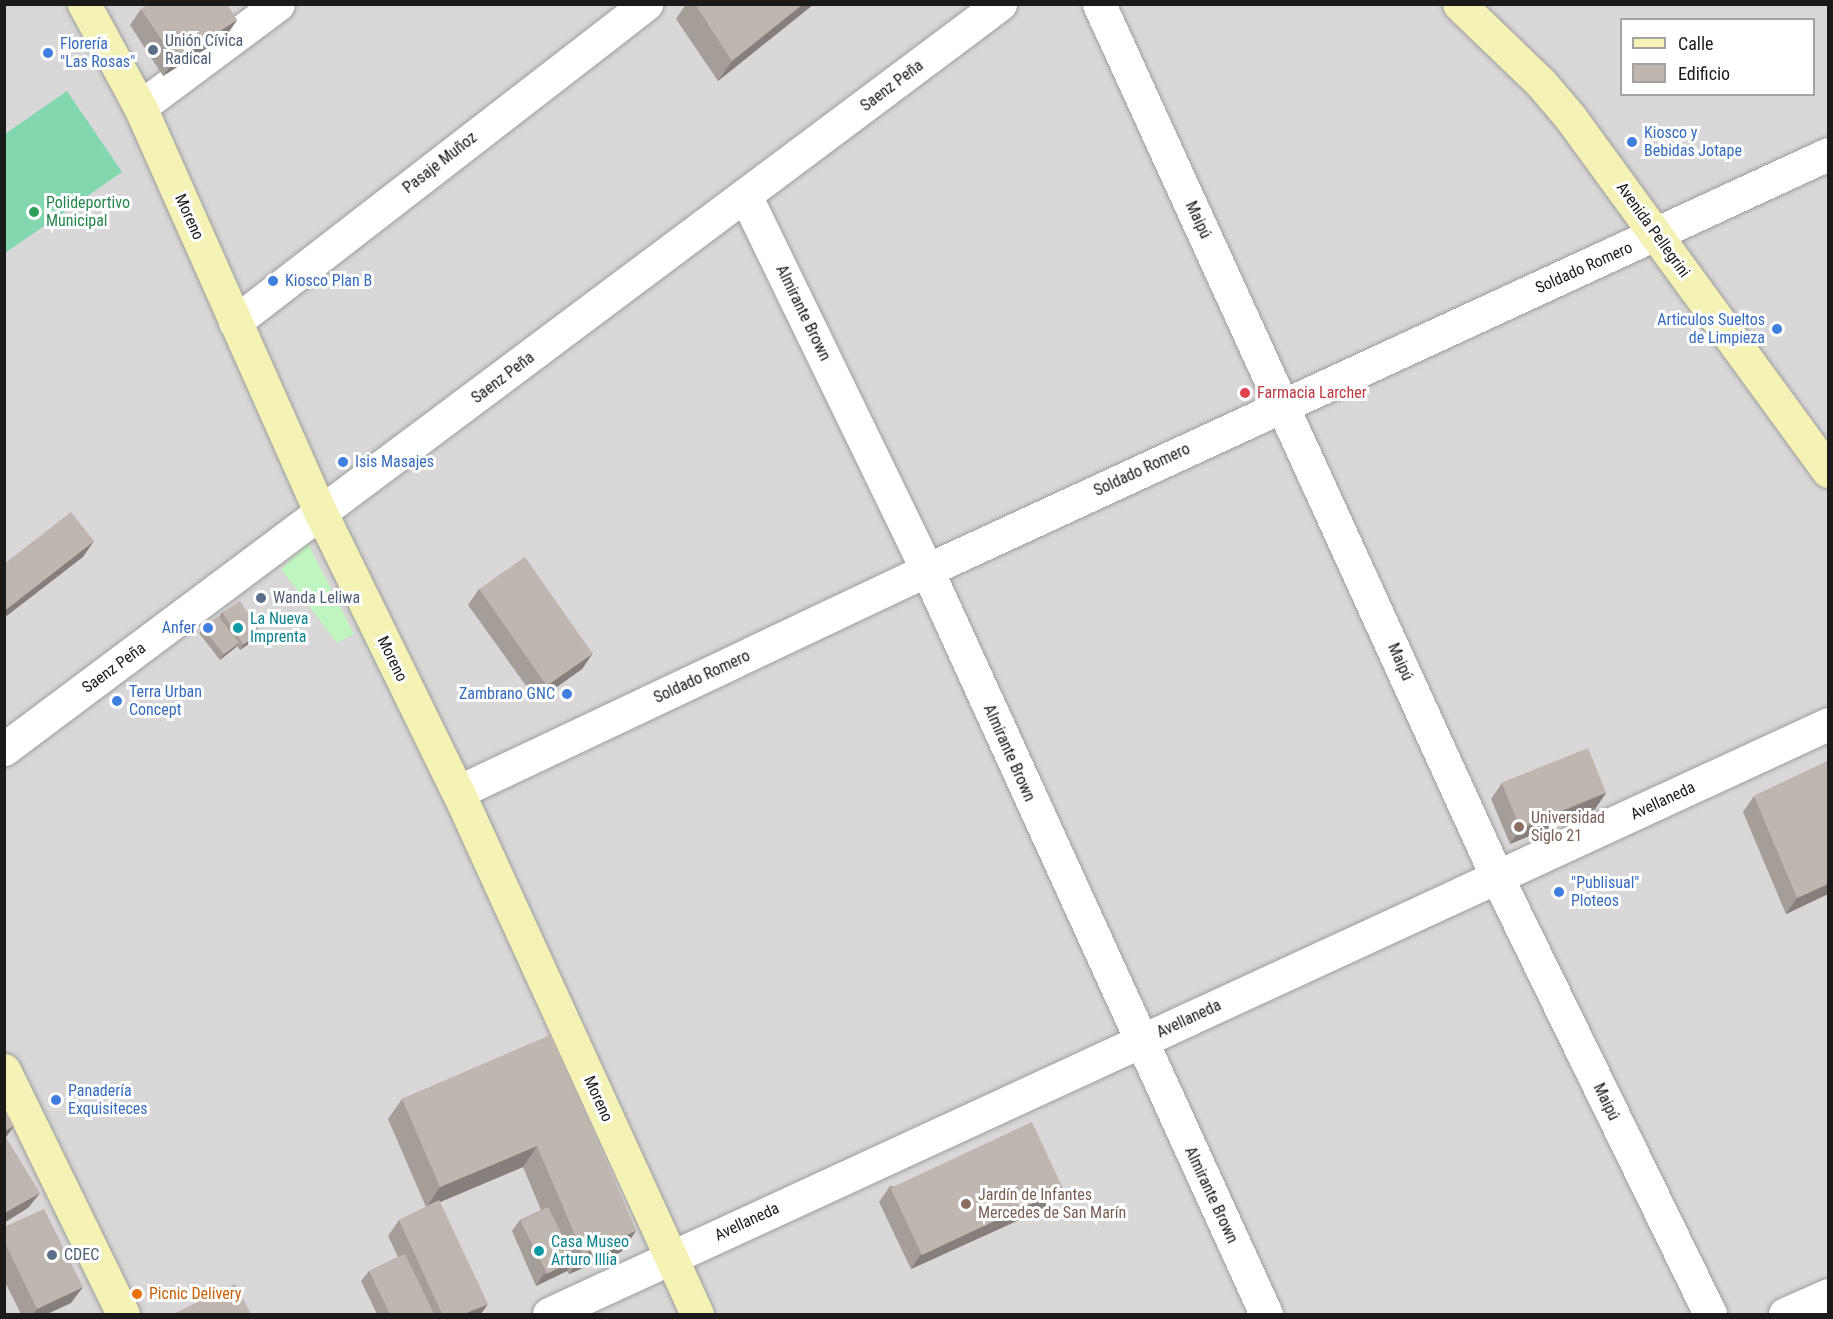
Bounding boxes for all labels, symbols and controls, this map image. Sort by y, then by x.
legend [1620,18,1815,96]
place label: Unión Cívica Radical [165,31,243,69]
text: Calle [1678,33,1714,54]
place label: Florería "Las Rosas" [60,34,135,72]
marker: Unión Cívica Radical [146,43,160,57]
marker: Florería "Las Rosas" [41,46,55,60]
street label: Saenz Peña [857,56,927,116]
text: Edificio [1678,63,1730,84]
place label: Kiosco y Bebidas Jotape [1644,123,1742,161]
street label: Pasaje Muñoz [399,128,481,198]
marker: Kiosco y Bebidas Jotape [1625,135,1639,149]
street label: Avenida Pellegrini [1612,179,1694,281]
street label: Moreno [170,191,208,243]
place label: Polideportivo Municipal [46,193,130,231]
street label: Maipú [1181,198,1215,242]
marker: Polideportivo Municipal [27,205,41,219]
street label: Soldado Romero [1533,238,1635,298]
street label: Almirante Brown [772,262,834,364]
place label: Kiosco Plan B [285,271,372,291]
marker: Kiosco Plan B [266,274,280,288]
place label: Articulos Sueltos de Limpieza [1657,310,1765,348]
marker: Articulos Sueltos de Limpieza [1770,322,1784,336]
street label: Saenz Peña [468,348,538,408]
place label: Farmacia Larcher [1257,383,1367,403]
marker: Farmacia Larcher [1238,386,1252,400]
street label: Soldado Romero [1091,439,1193,501]
place label: Isis Masajes [355,452,434,472]
marker: Isis Masajes [336,455,350,469]
place label: Wanda Leliwa [273,588,360,608]
marker: Wanda Leliwa [254,591,268,605]
place label: La Nueva Imprenta [250,609,308,647]
place label: Anfer [162,618,196,638]
marker: Anfer [201,621,215,635]
marker: La Nueva Imprenta [231,621,245,635]
street label: Moreno [373,633,411,685]
street label: Saenz Peña [79,639,149,697]
street label: Maipú [1383,640,1417,684]
street label: Soldado Romero [651,646,753,708]
place label: Terra Urban Concept [129,682,202,720]
place label: Zambrano GNC [459,684,555,704]
marker: Zambrano GNC [560,687,574,701]
marker: Terra Urban Concept [110,694,124,708]
street label: Almirante Brown [979,702,1039,804]
street label: Avellaneda [1628,778,1698,824]
place label: Universidad Siglo 21 [1531,808,1605,846]
marker: Universidad Siglo 21 [1512,820,1526,834]
place label: "Publisual" Ploteos [1571,873,1639,911]
marker: "Publisual" Ploteos [1552,885,1566,899]
street label: Avellaneda [1154,996,1224,1042]
street label: Moreno [579,1073,617,1125]
street label: Maipú [1589,1080,1623,1124]
place label: Panadería Exquisiteces [68,1081,148,1119]
marker: Panadería Exquisiteces [49,1093,63,1107]
street label: Almirante Brown [1180,1144,1242,1246]
place label: Jardín de Infantes Mercedes de San Marín [978,1185,1126,1223]
marker: Jardín de Infantes Mercedes de San Marín [959,1197,973,1211]
street label: Avellaneda [712,1199,782,1245]
place label: Casa Museo Arturo Illia [551,1232,629,1270]
marker: Casa Museo Arturo Illia [532,1244,546,1258]
place label: CDEC [64,1245,99,1265]
marker: CDEC [45,1248,59,1262]
place label: Picnic Delivery [149,1284,241,1304]
marker: Picnic Delivery [130,1287,144,1301]

